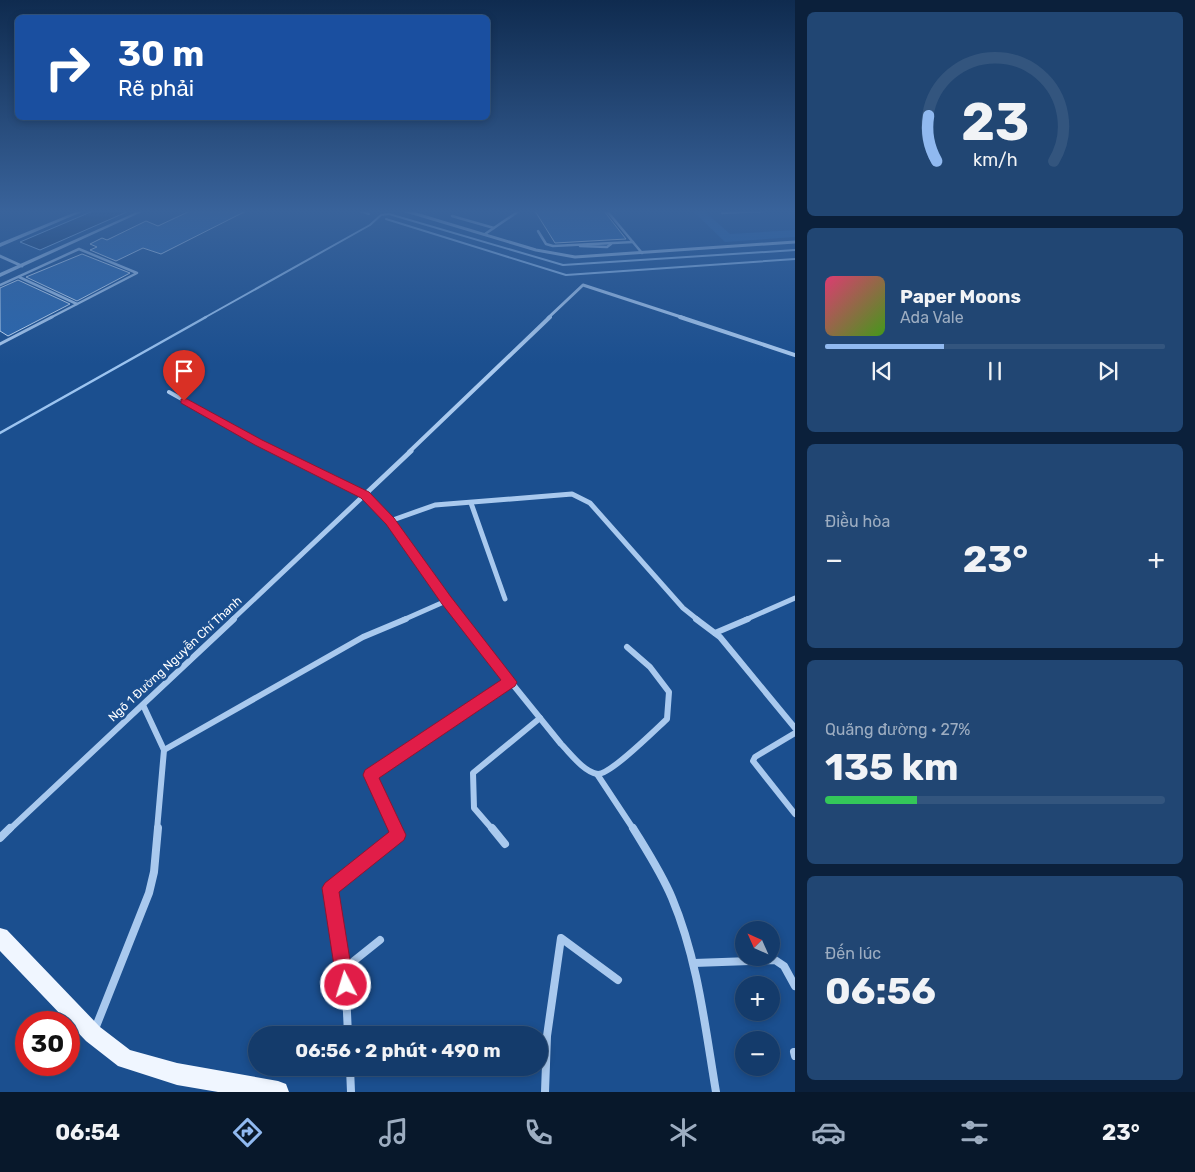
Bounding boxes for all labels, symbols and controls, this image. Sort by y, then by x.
text: 30 m [118,33,204,75]
icon: right [35,35,100,100]
text: Rẽ phải [118,75,194,102]
text: 23 [961,91,1029,153]
text: km/h [973,149,1017,170]
text: Paper Moons [900,285,1021,308]
text: Ada Vale [900,308,964,327]
pin [163,350,205,401]
icon: arrive [170,357,198,385]
icon: previous [868,357,896,385]
icon: pause [981,357,1009,385]
icon: next [1094,357,1122,385]
text: Điều hòa [825,512,890,531]
text: 23° [963,536,1028,582]
text: − [825,543,843,576]
text: + [1148,543,1165,576]
street label: Ngõ 1 Đường Nguyễn Chí Thanh [105,593,245,725]
text: Quãng đường · 27% [825,720,970,739]
text: 135 km [825,744,959,790]
north arrow [735,921,780,966]
map controls [735,921,780,1076]
text: Đến lúc [825,944,881,963]
position arrow [319,958,371,1010]
text: 06:56 [825,968,936,1014]
button: + [735,976,780,1021]
speed limit sign: 30 [15,1011,80,1076]
button: − [735,1031,780,1076]
text: 06:56 · 2 phút · 490 m [295,1039,501,1062]
icon: directions [230,1115,265,1150]
icon: music [376,1115,411,1150]
icon: phone [521,1115,556,1150]
icon: climate [666,1115,701,1150]
icon: car [811,1115,846,1150]
icon: filters [957,1115,992,1150]
text: 06:54 [55,1119,120,1146]
text: 23° [1102,1119,1140,1146]

